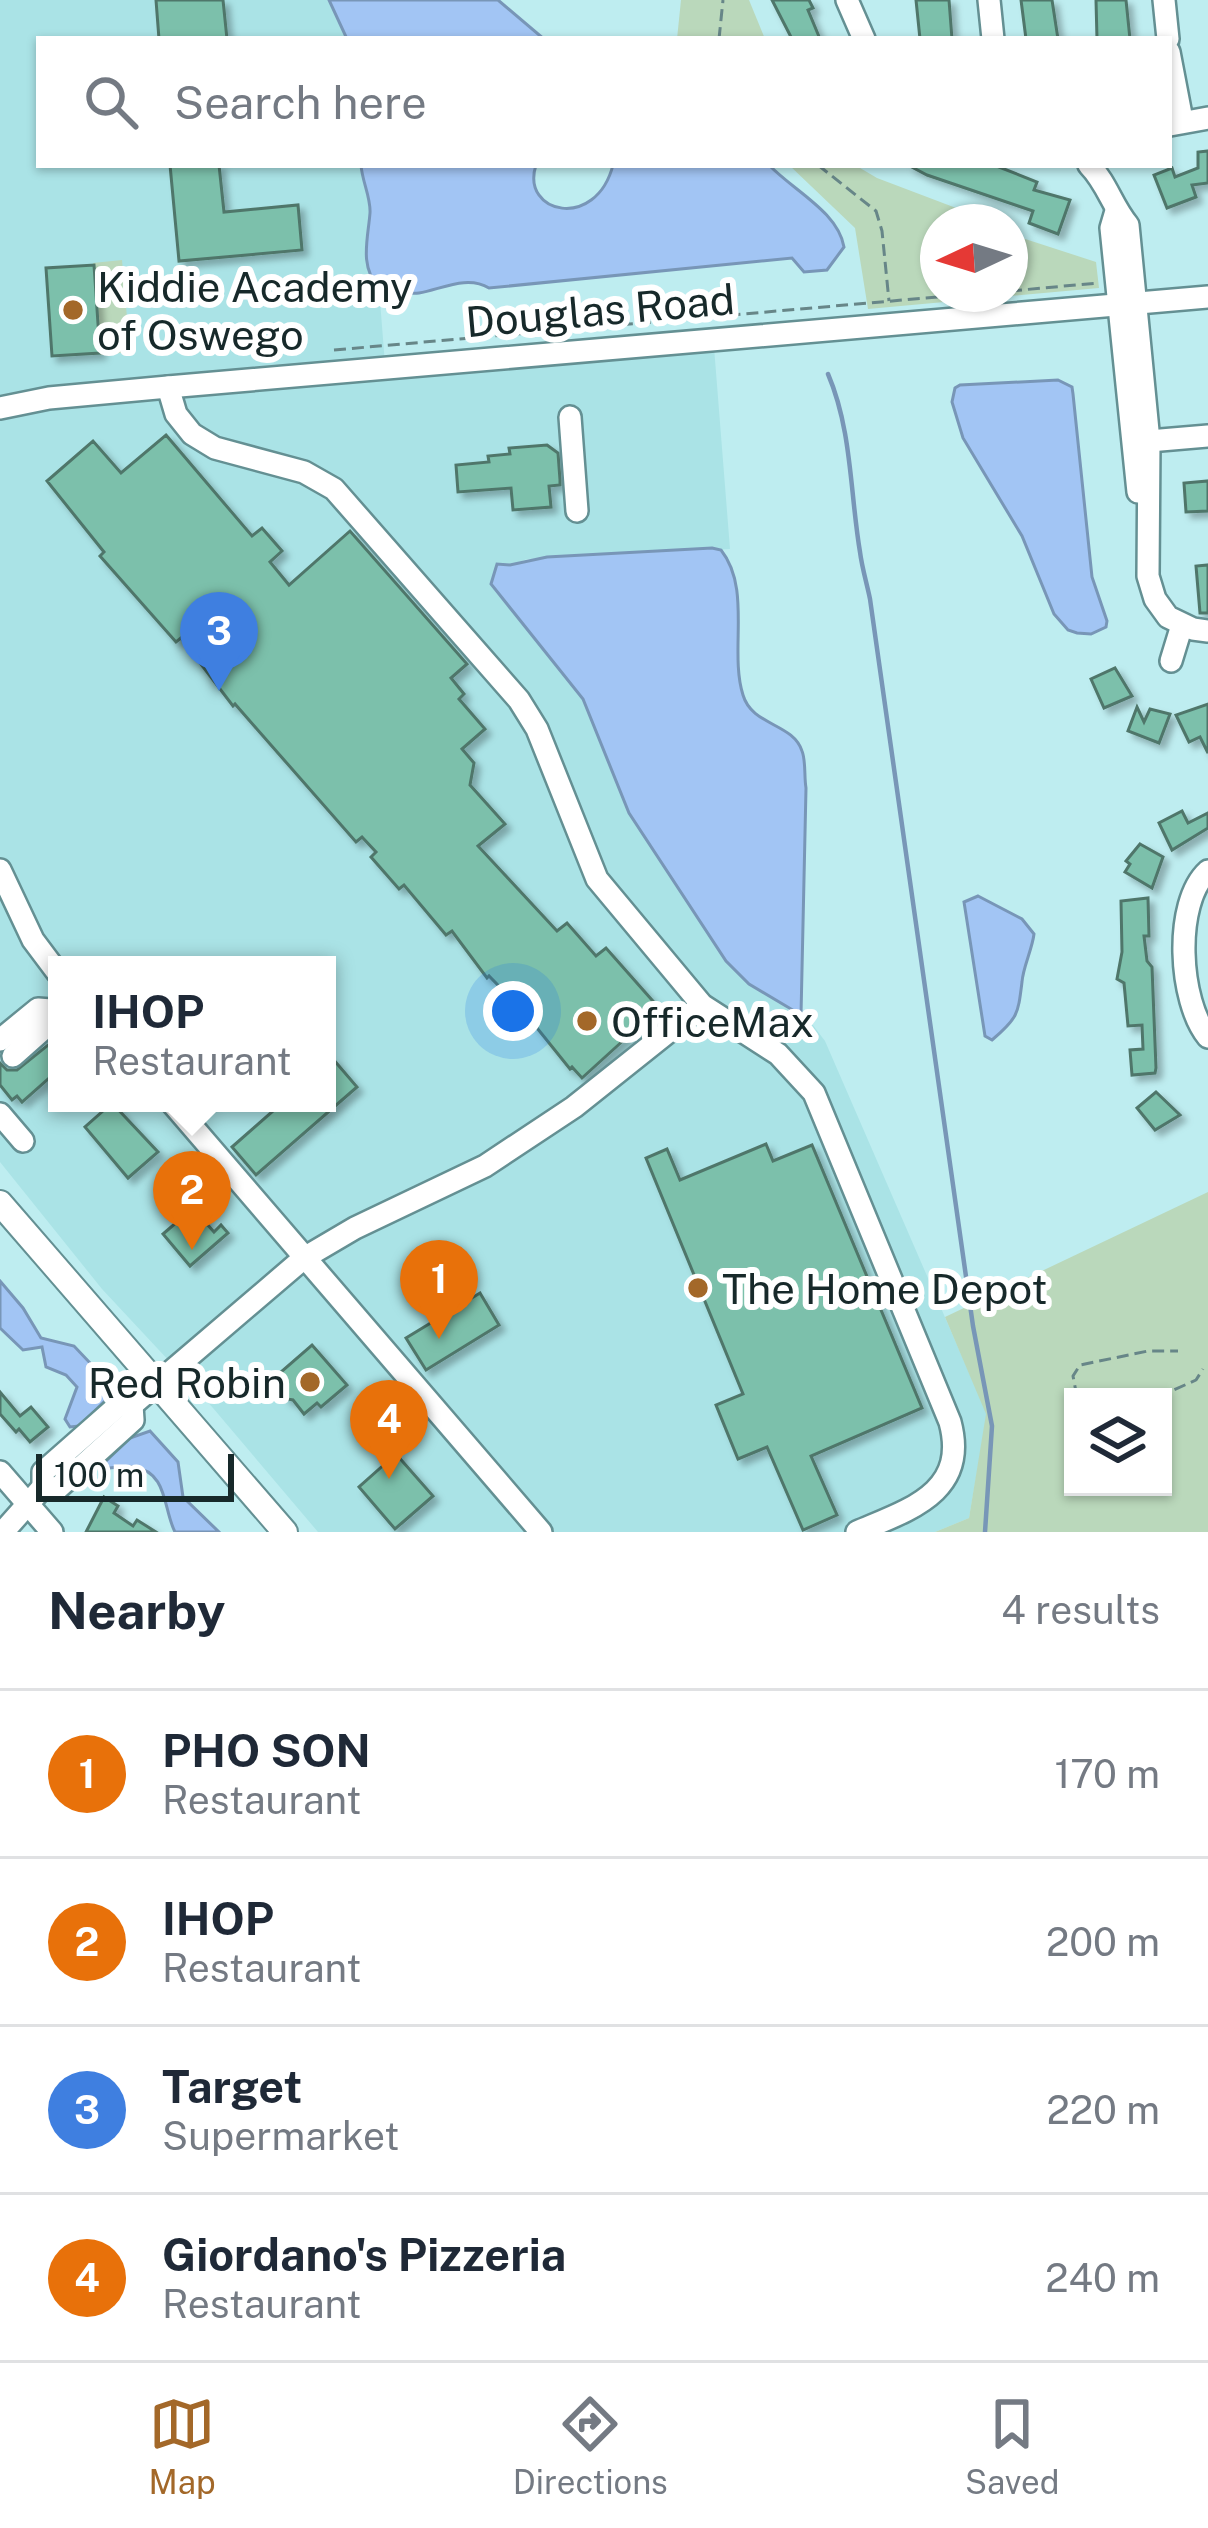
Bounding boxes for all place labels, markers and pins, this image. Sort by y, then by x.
place label: Kiddie Academy of Oswego [97,262,413,359]
marker: Kiddie Academy of Oswego [60,297,86,323]
pin: 3 [180,592,258,691]
place label: OfficeMax [611,997,814,1046]
marker: OfficeMax [574,1008,600,1034]
pin: 2 [153,1151,231,1250]
pin: 1 [400,1240,478,1339]
place label: The Home Depot [722,1264,1048,1313]
marker: The Home Depot [685,1275,711,1301]
place label: Red Robin [88,1358,286,1407]
marker: Red Robin [297,1369,323,1395]
pin: 4 [350,1380,428,1479]

